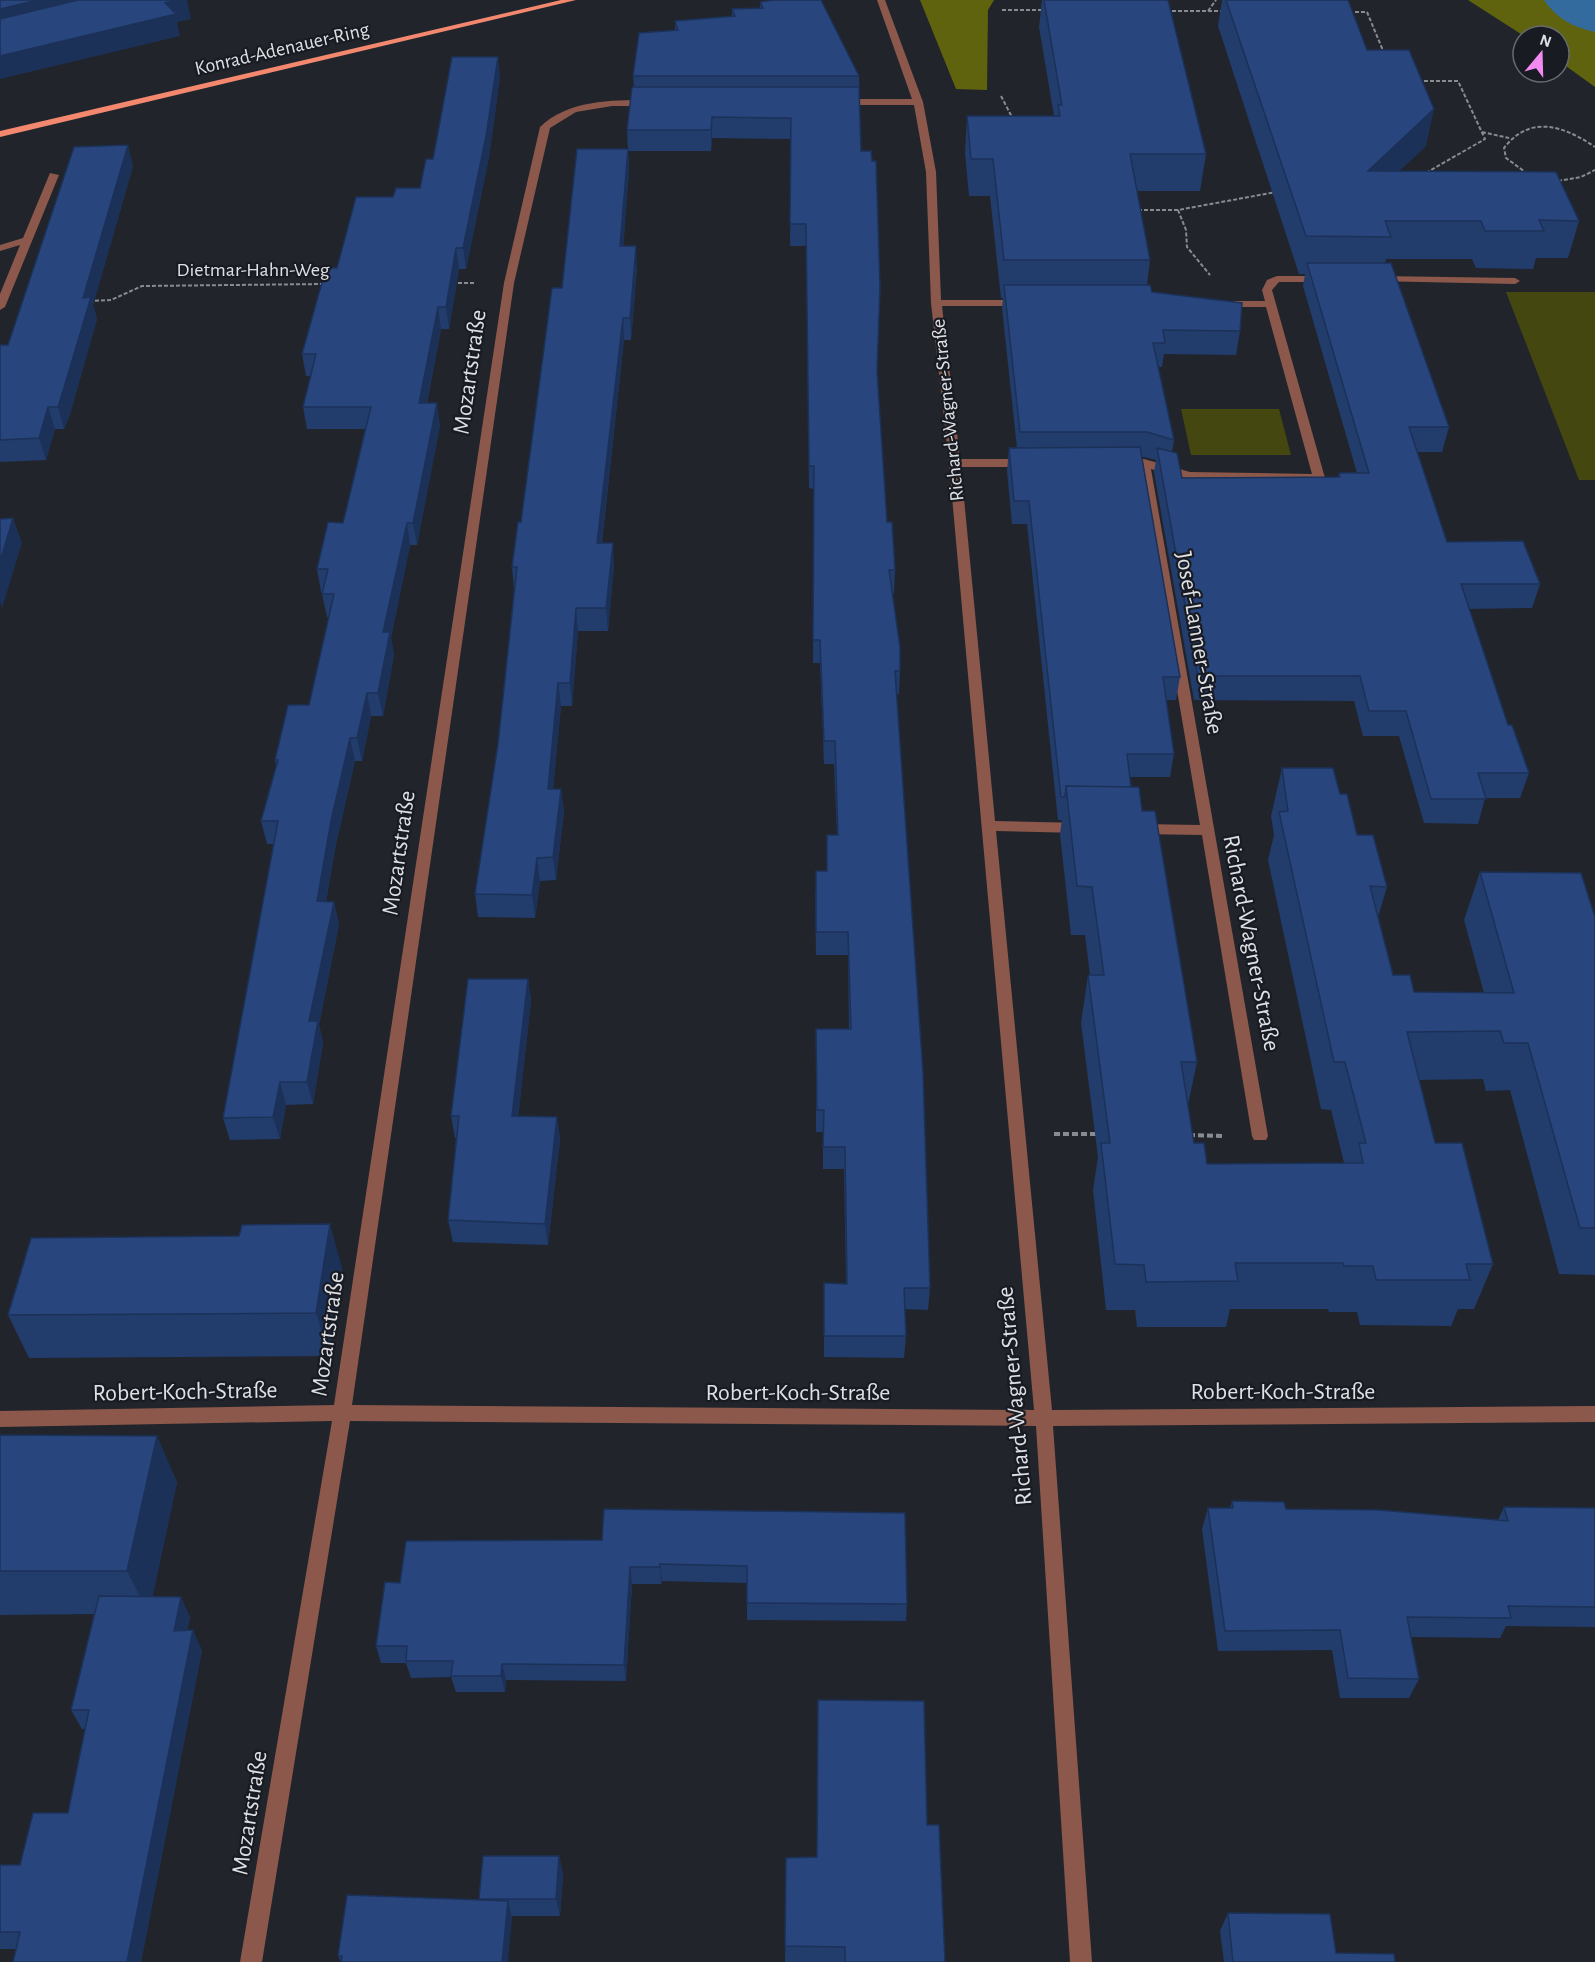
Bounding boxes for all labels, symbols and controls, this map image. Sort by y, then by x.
street label: Konrad-Adenauer-Ring [193,19,371,79]
north arrow [1511,24,1571,84]
text: N [1538,31,1553,50]
street label: Dietmar-Hahn-Weg [176,260,330,280]
street label: Mozartstraße [449,308,491,436]
street label: Richard-Wagner-Straße [928,318,968,502]
street label: Josef-Lanner-Straße [1171,550,1227,736]
street label: Mozartstraße [378,789,420,917]
street label: Richard-Wagner-Straße [1218,833,1284,1053]
street label: Mozartstraße [307,1270,349,1398]
street label: Richard-Wagner-Straße [993,1285,1037,1507]
street label: Robert-Koch-Straße [92,1378,278,1406]
street label: Robert-Koch-Straße [1191,1380,1375,1404]
street label: Robert-Koch-Straße [706,1381,890,1405]
street label: Mozartstraße [228,1749,272,1877]

